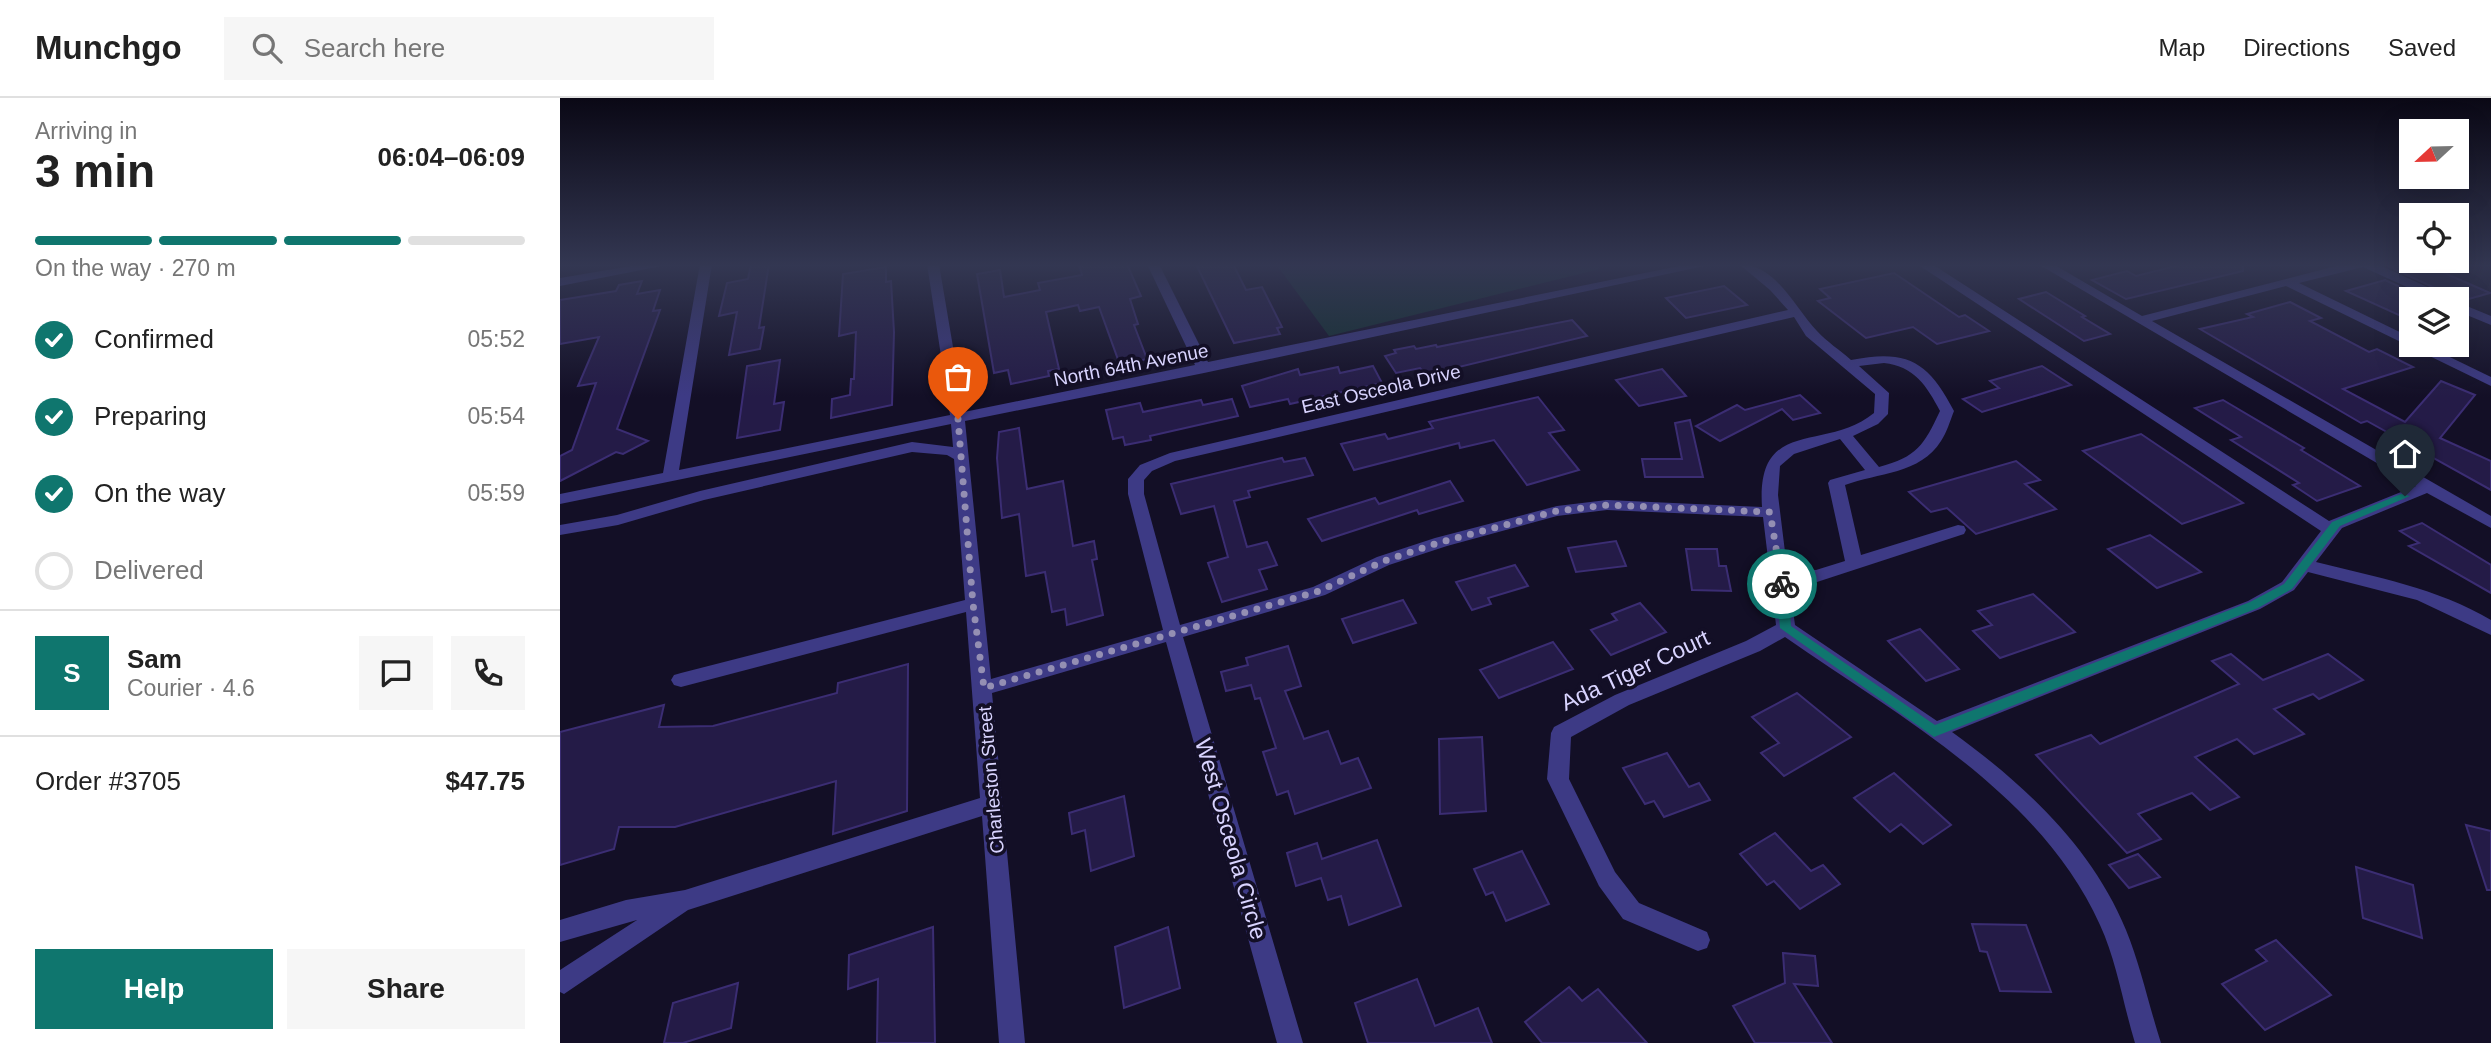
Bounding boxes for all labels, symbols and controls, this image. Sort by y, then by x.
search box [224,17,714,80]
text: Munchgo [35,29,182,66]
icon: search [248,29,286,67]
text: Search here [304,33,445,63]
text: Map [2159,34,2205,61]
text: Directions [2243,34,2350,61]
text: Saved [2388,34,2456,61]
text: Arriving in [35,118,137,144]
north arrow [2399,119,2469,189]
map controls [2399,119,2469,357]
text: 06:04–06:09 [378,142,525,172]
text: 3 min [35,145,155,197]
button: locate [2399,203,2469,273]
text: On the way · 270 m [35,255,236,281]
button: layers [2399,287,2469,357]
icon: check [35,321,73,359]
text: Confirmed [94,324,214,354]
text: 05:52 [467,326,525,352]
street label: North 64th Avenue [1052,340,1210,390]
pin [928,347,988,419]
icon: bag [939,358,977,396]
street label: East Osceola Drive [1299,360,1463,418]
icon: check [35,398,73,436]
text: Preparing [94,401,207,431]
text: 05:54 [467,403,525,429]
pin [2375,424,2435,496]
icon: home [2386,435,2424,473]
icon: check [35,475,73,513]
text: On the way [94,478,226,508]
text: 05:59 [467,480,525,506]
courier [1747,549,1817,619]
text: Delivered [94,555,204,585]
icon: bike [1763,565,1801,603]
street label: Ada Tiger Court [1557,624,1714,716]
button: chat [359,636,433,710]
button: phone [451,636,525,710]
text: Sam [127,644,182,674]
text: S [63,658,81,688]
text: Courier · 4.6 [127,675,255,701]
street label: Charleston Street [974,705,1008,855]
street label: West Osceola Circle [1190,735,1272,943]
text: Order #3705 [35,766,181,796]
text: $47.75 [445,766,525,796]
button: Help [35,949,273,1029]
button: Share [287,949,525,1029]

